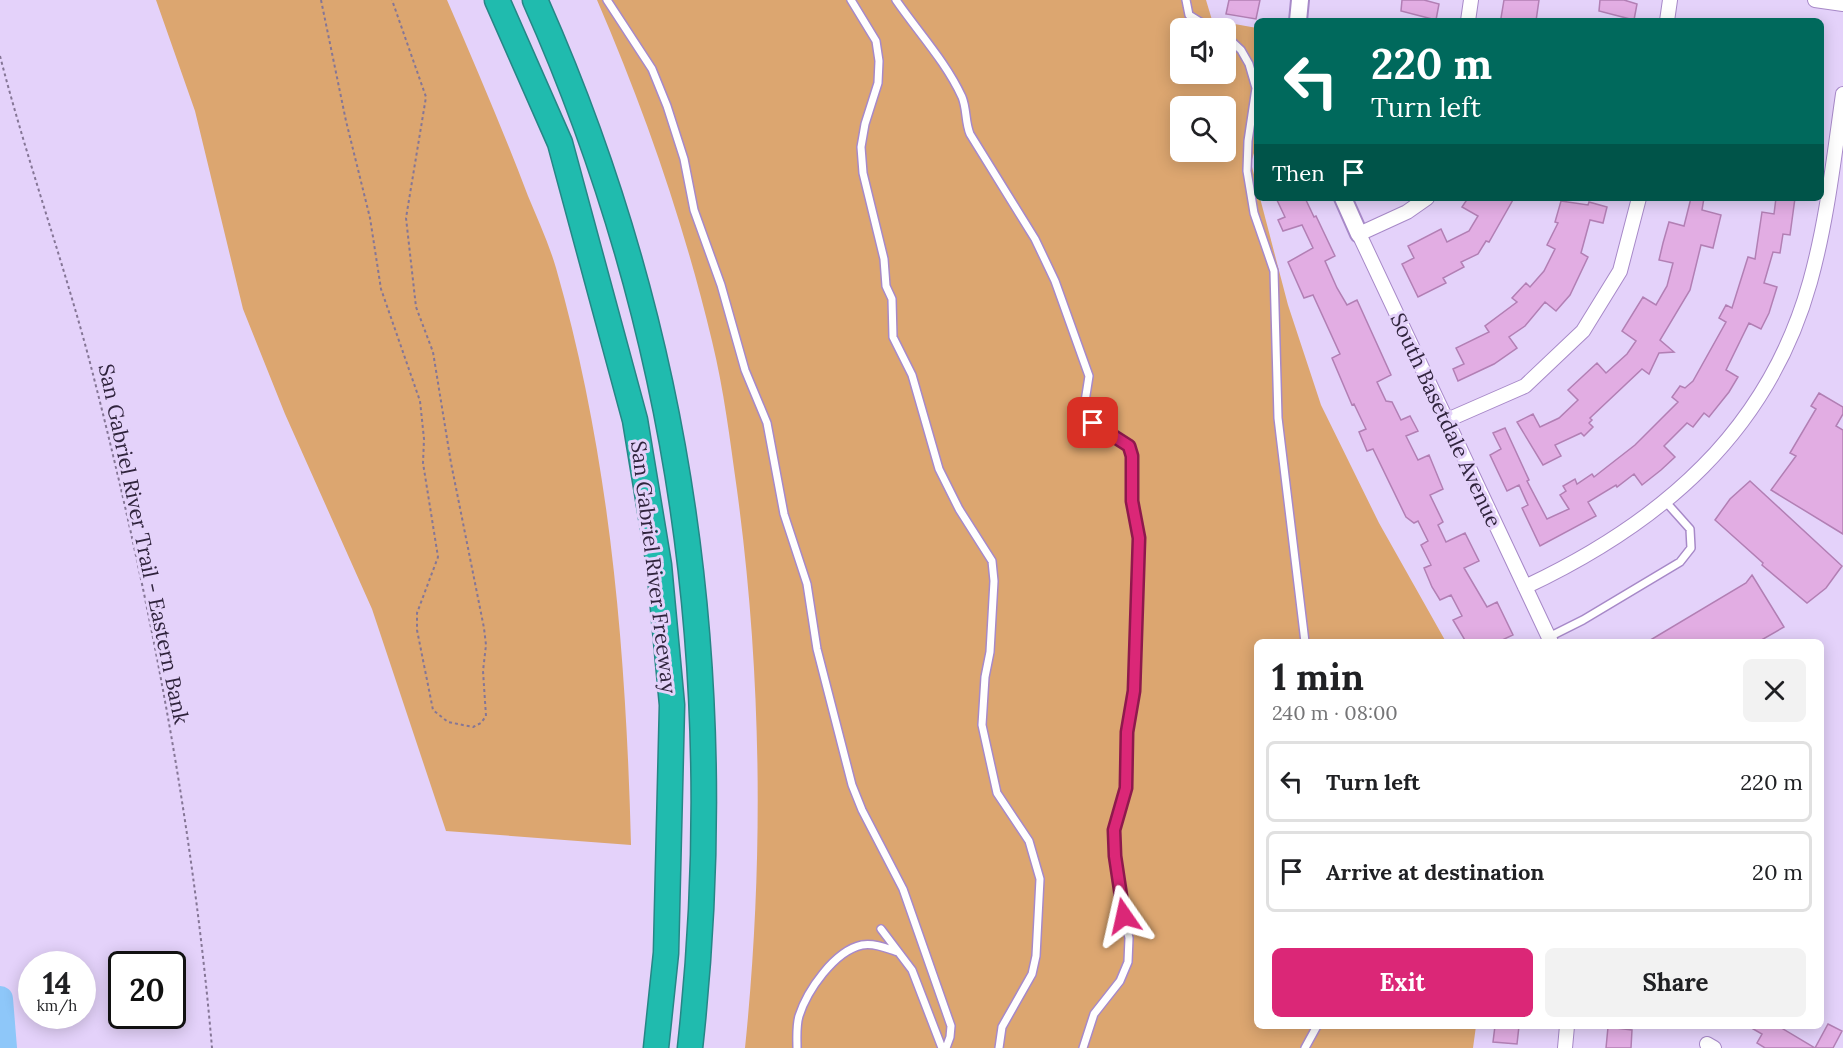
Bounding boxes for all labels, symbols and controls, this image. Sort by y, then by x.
map controls [1170,18,1236,162]
button: sound [1170,18,1236,84]
text: 220 m [1371,37,1492,91]
icon: left [1272,42,1350,120]
text: Turn left [1371,90,1481,124]
button: search [1170,96,1236,162]
icon: arrive [1337,156,1370,189]
text: Then [1272,159,1325,187]
street label: South Basetdale Avenue [1384,309,1508,531]
street label: San Gabriel River Trail - Eastern Bank [93,361,196,727]
pin [1067,397,1118,448]
icon: arrive [1076,406,1109,439]
street label: San Gabriel River Freeway [625,439,683,695]
text: 1 min [1272,654,1364,700]
button: close [1743,659,1806,722]
text: 240 m · 08:00 [1272,700,1398,725]
icon: left [1275,765,1308,798]
text: Turn left [1326,768,1420,796]
text: 220 m [1740,768,1803,796]
icon: arrive [1275,855,1308,888]
text: Arrive at destination [1326,858,1544,886]
text: 20 m [1752,858,1803,886]
position arrow [1092,884,1156,948]
button: Exit [1272,948,1533,1017]
button: Share [1545,948,1806,1017]
speed limit sign: 20 [108,951,186,1029]
text: 14 [43,964,71,1002]
text: km/h [37,996,77,1015]

